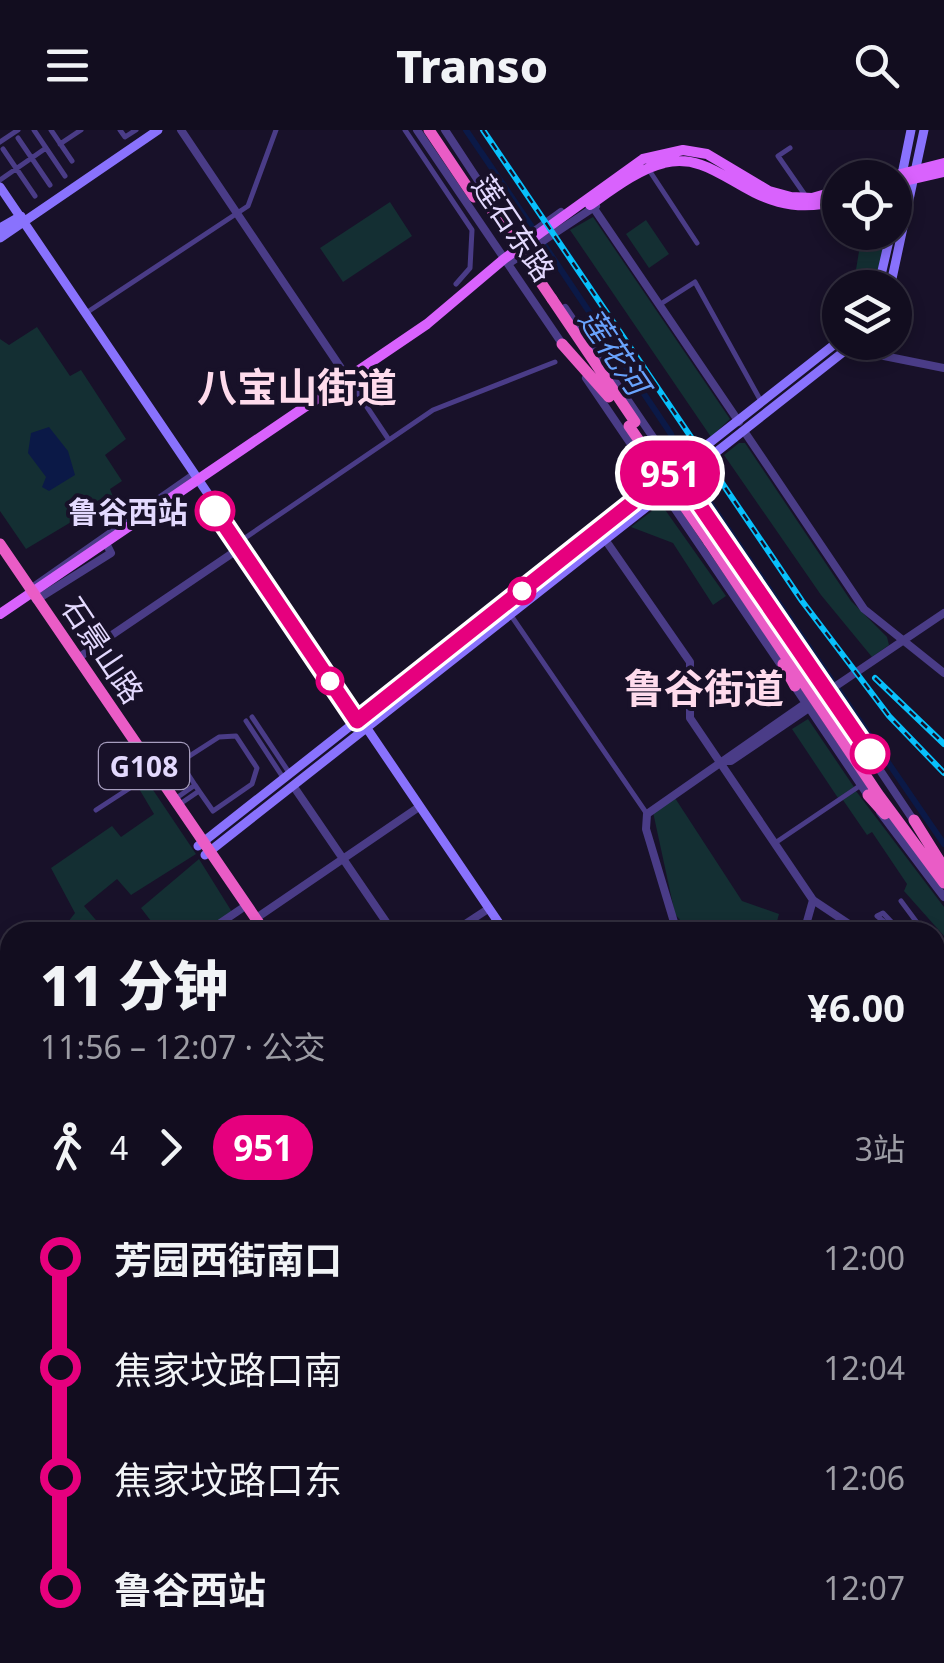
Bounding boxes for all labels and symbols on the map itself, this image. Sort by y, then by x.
street label: 莲石东路 [463,167,565,289]
water label: 莲花河 [570,299,663,408]
district label: 八宝山街道 [197,359,397,414]
line badge: 951 [612,440,728,506]
place label: 鲁谷西站 [68,491,188,532]
marker: 鲁谷西站 [196,492,234,530]
unlabelled marker [509,578,535,604]
street label: 石景山路 [52,589,154,711]
district label: 鲁谷街道 [624,660,784,715]
unlabelled marker [317,668,343,694]
unlabelled marker [851,735,889,773]
road number: G108 [99,743,189,789]

